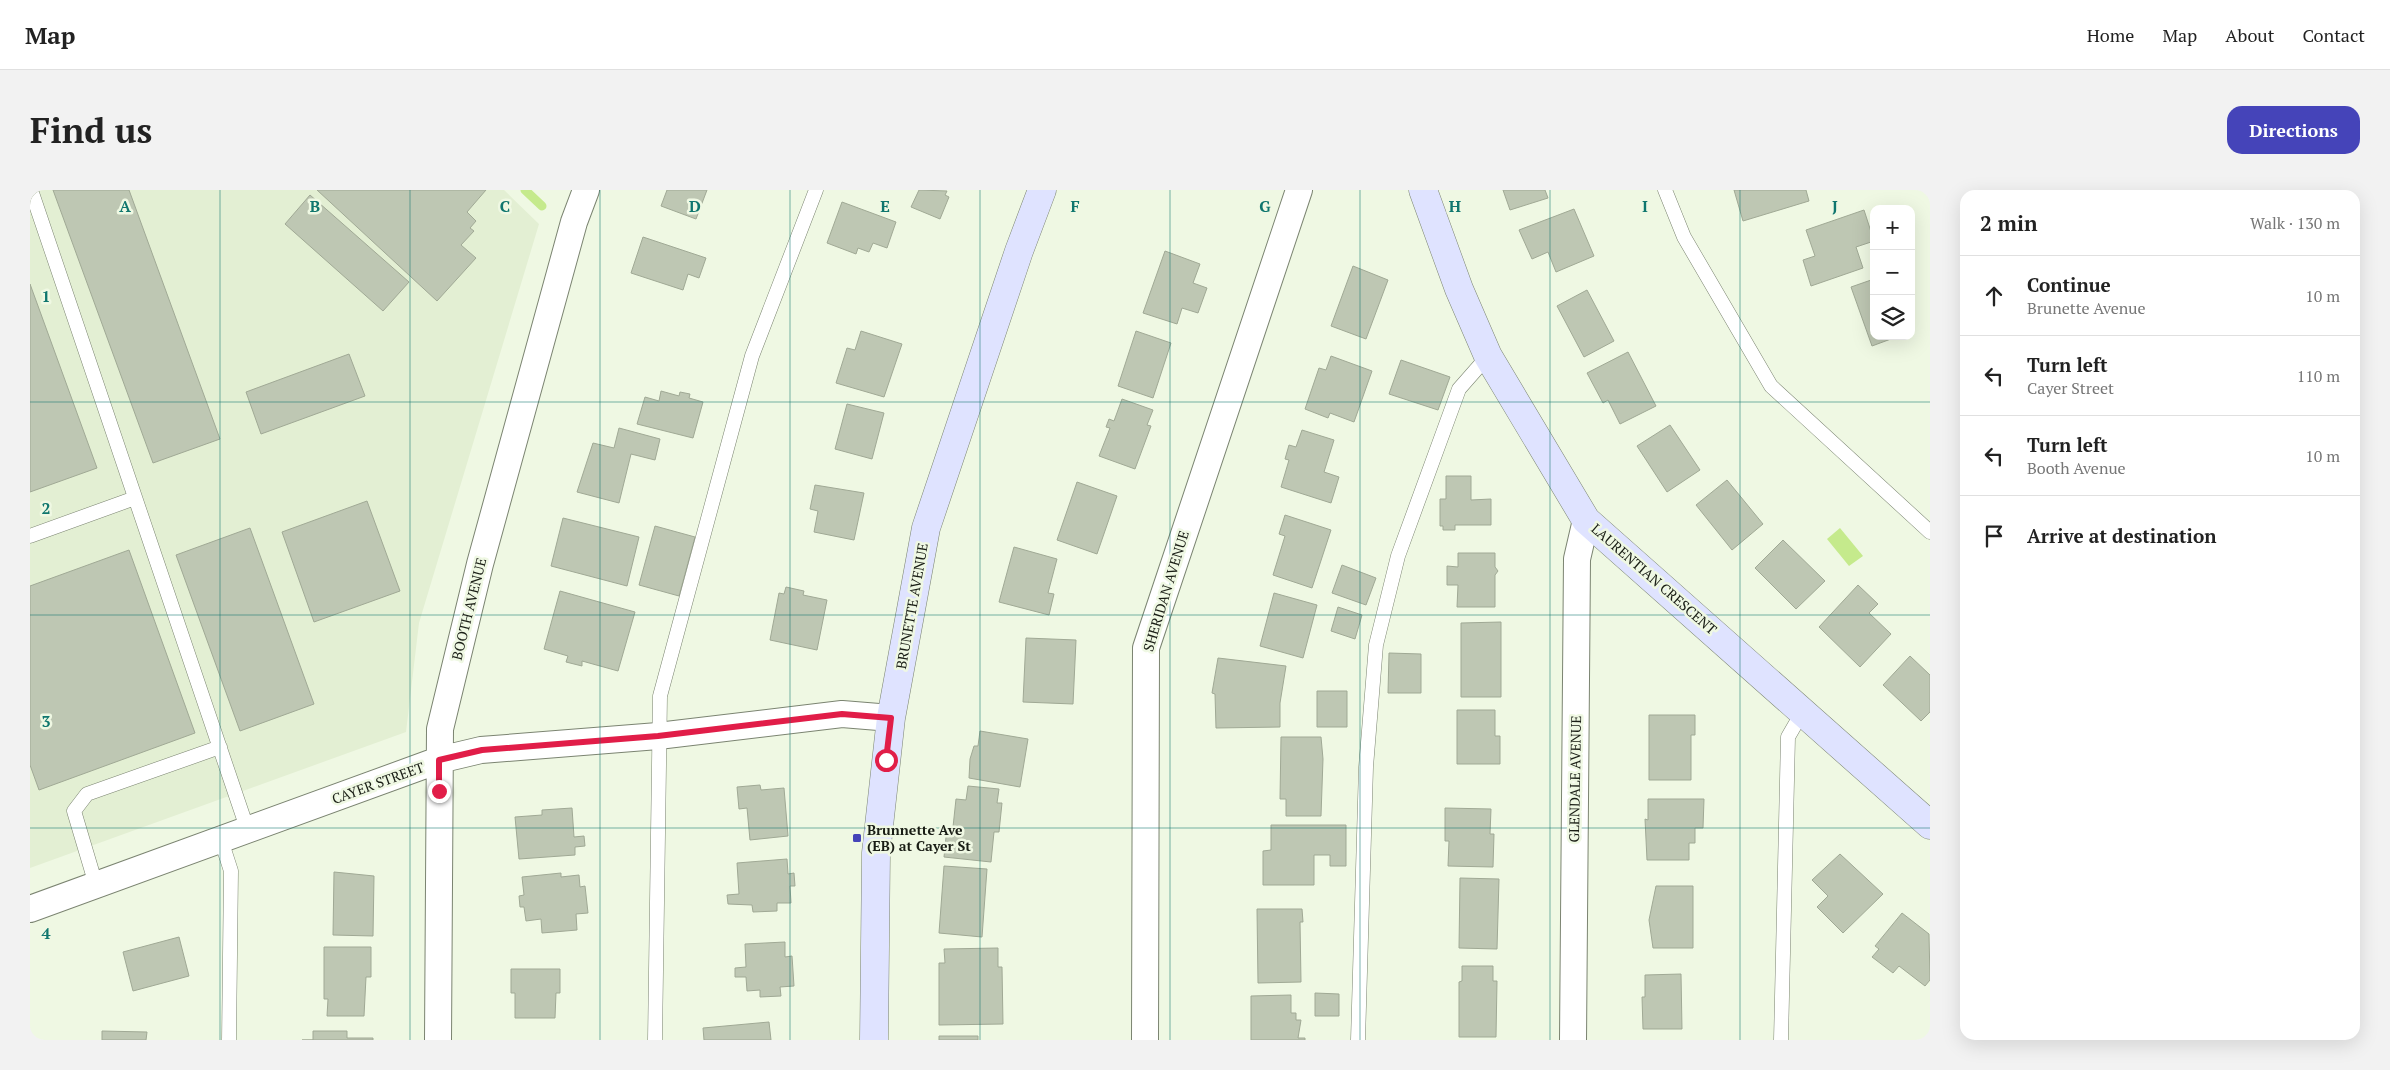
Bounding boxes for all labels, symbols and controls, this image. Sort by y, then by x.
text: Map [25,19,75,51]
text: Home [2087,23,2134,47]
text: Map [2162,23,2197,47]
text: About [2225,23,2274,47]
text: Contact [2302,23,2365,47]
button: Directions [2227,106,2360,154]
text: Find us [30,107,152,153]
text: A [119,195,131,217]
text: B [310,195,320,217]
text: C [500,195,510,217]
text: D [689,195,701,217]
text: E [880,195,890,217]
text: F [1070,195,1080,217]
text: G [1259,195,1271,217]
text: H [1449,195,1461,217]
text: I [1642,195,1648,217]
text: J [1832,195,1838,217]
map controls [1870,205,1915,340]
button: + [1870,205,1915,250]
text: 2 min [1980,209,2037,237]
text: Walk · 130 m [2250,212,2340,234]
button: − [1870,250,1915,295]
text: Continue [2027,272,2111,297]
icon: ahead [1980,282,2008,310]
text: 1 [41,285,51,307]
text: 10 m [2305,285,2340,307]
button: layers [1870,295,1915,340]
text: Brunette Avenue [2027,297,2146,319]
text: Turn left [2027,352,2108,377]
icon: left [1980,362,2008,390]
text: 110 m [2297,365,2340,387]
text: Cayer Street [2027,377,2114,399]
text: Turn left [2027,432,2108,457]
icon: left [1980,442,2008,470]
text: 10 m [2305,445,2340,467]
text: Booth Avenue [2027,457,2126,479]
text: 2 [41,497,51,519]
street label: LAURENTIAN CRESCENT [1588,519,1721,639]
icon: arrive [1980,522,2008,550]
text: Arrive at destination [2027,523,2216,548]
street label: SHERIDAN AVENUE [1138,528,1193,654]
street label: BRUNETTE AVENUE [891,541,932,670]
street label: BOOTH AVENUE [447,556,490,662]
text: 3 [41,710,51,732]
street label: GLENDALE AVENUE [1564,715,1585,843]
route start [875,749,898,772]
street label: CAYER STREET [329,757,427,808]
route end [428,780,451,803]
place label: Brunnette Ave (EB) at Cayer St [867,820,971,855]
marker: Brunnette Ave (EB) at Cayer St [851,832,863,844]
text: 4 [41,922,51,944]

